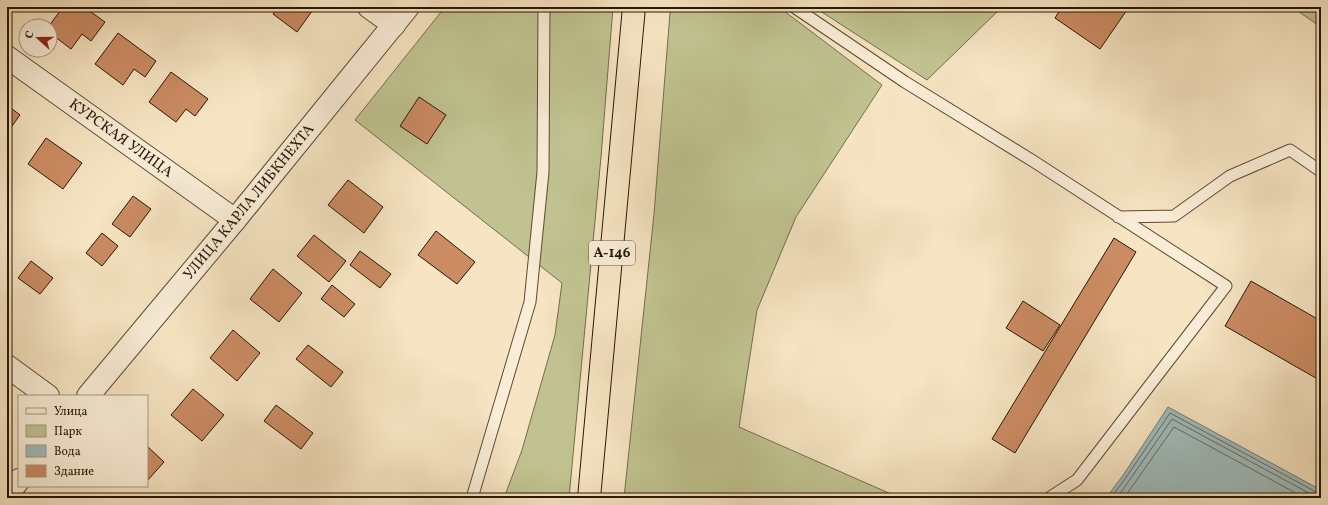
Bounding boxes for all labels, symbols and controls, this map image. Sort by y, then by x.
north arrow [18,18,58,58]
text: С [22,29,38,41]
street label: КУРСКАЯ УЛИЦА [64,94,178,183]
street label: УЛИЦА КАРЛА ЛИБКНЕХТА [179,119,320,285]
road number: А-146 [589,241,635,265]
legend [18,395,148,487]
text: Улица [54,404,87,420]
text: Парк [54,424,82,440]
text: Вода [54,444,81,460]
text: Здание [54,464,94,480]

